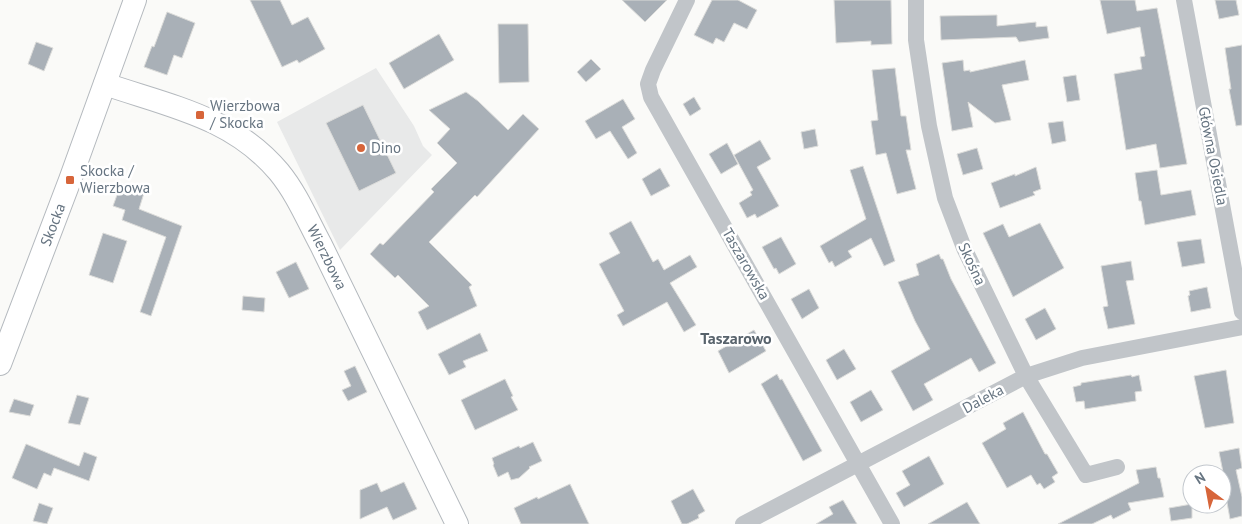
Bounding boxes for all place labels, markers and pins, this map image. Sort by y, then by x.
place label: Wierzbowa / Skocka [209,96,280,132]
marker: Wierzbowa / Skocka [194,109,206,121]
place label: Dino [371,138,401,157]
marker: Dino [355,142,367,154]
place label: Skocka / Wierzbowa [80,161,150,197]
marker: Skocka / Wierzbowa [64,174,76,186]

